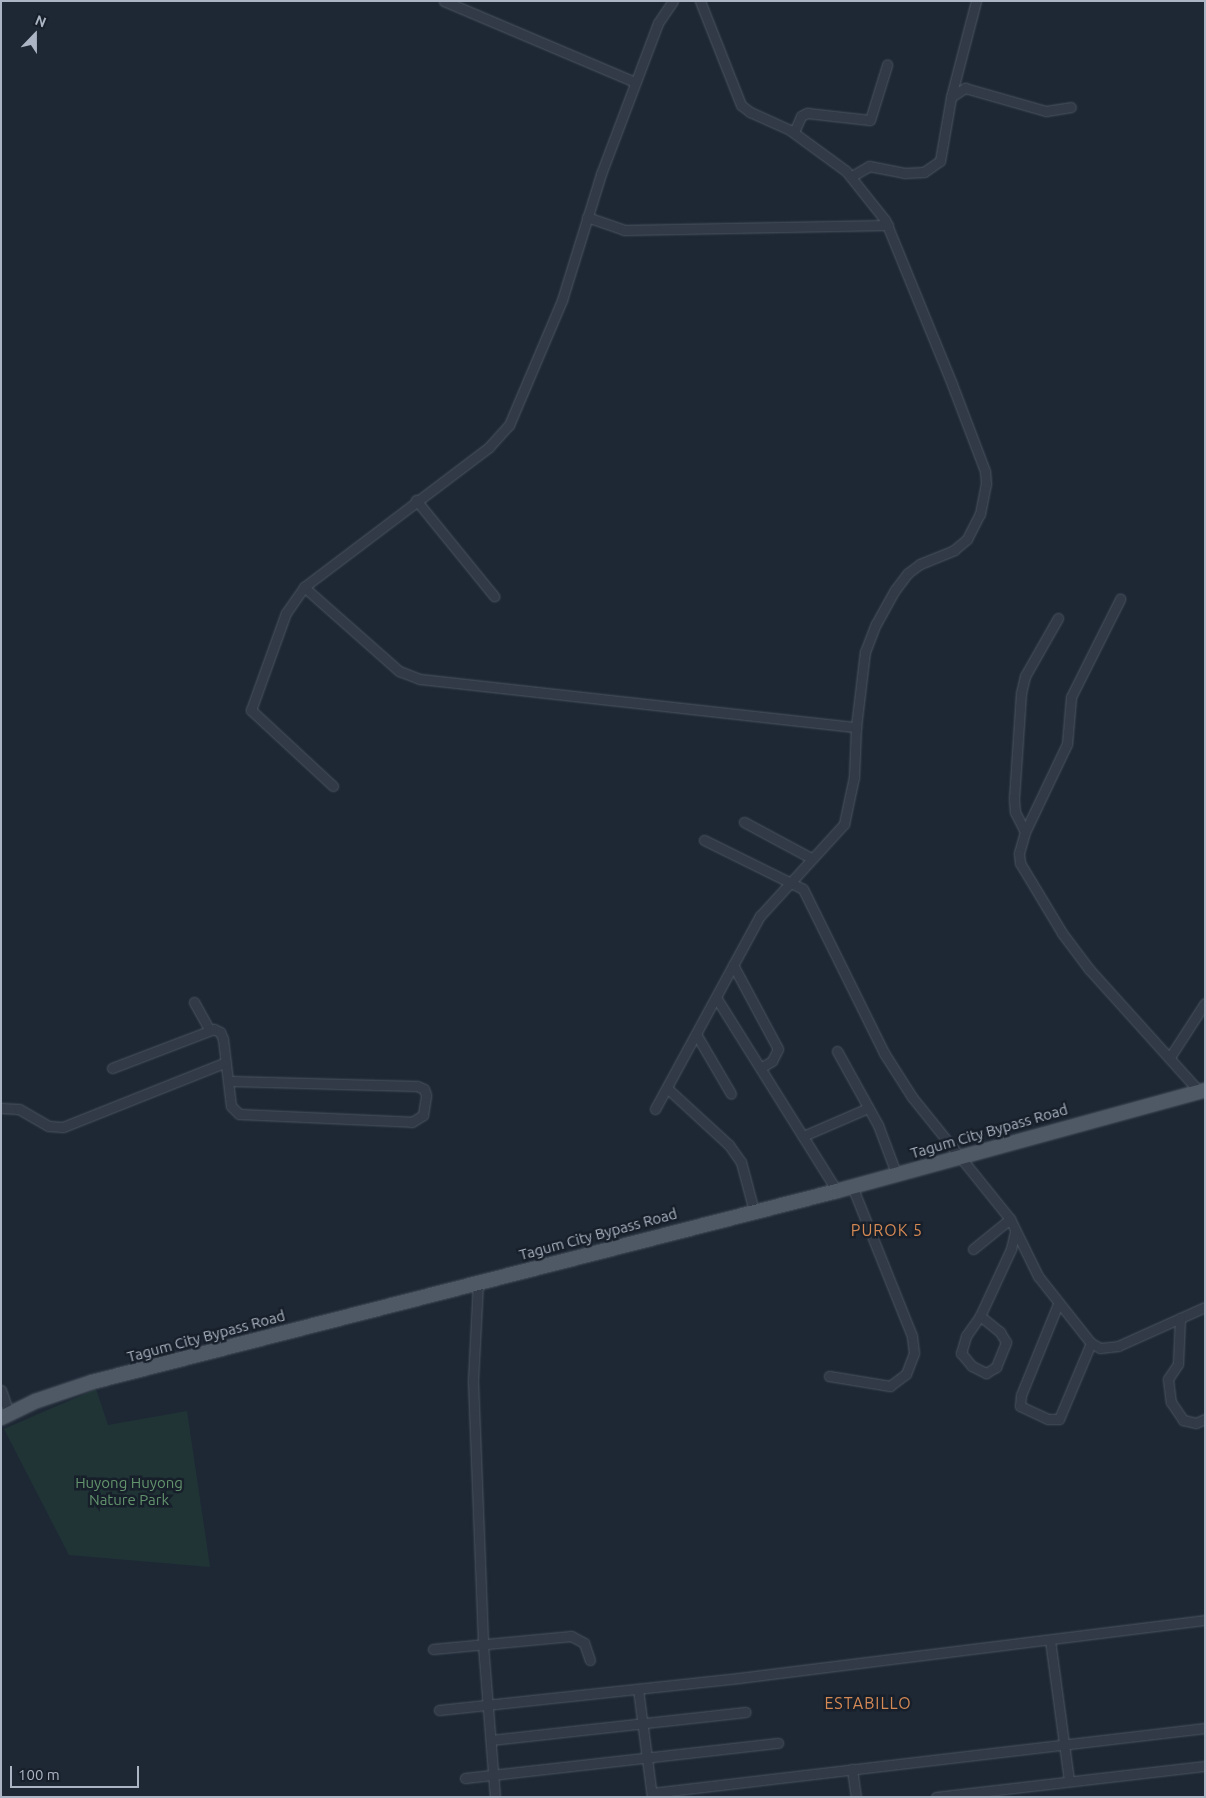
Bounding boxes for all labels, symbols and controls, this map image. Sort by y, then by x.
north arrow [10,10,60,60]
text: N [33,12,48,30]
street label: Tagum City Bypass Road [908,1100,1070,1162]
street label: Tagum City Bypass Road [517,1204,679,1264]
district label: PUROK 5 [850,1220,924,1240]
street label: Tagum City Bypass Road [125,1306,287,1366]
park label: Huyong Huyong Nature Park [75,1473,183,1508]
district label: ESTABILLO [823,1693,913,1713]
scale bar [12,1756,141,1788]
text: 100 m [18,1766,60,1783]

